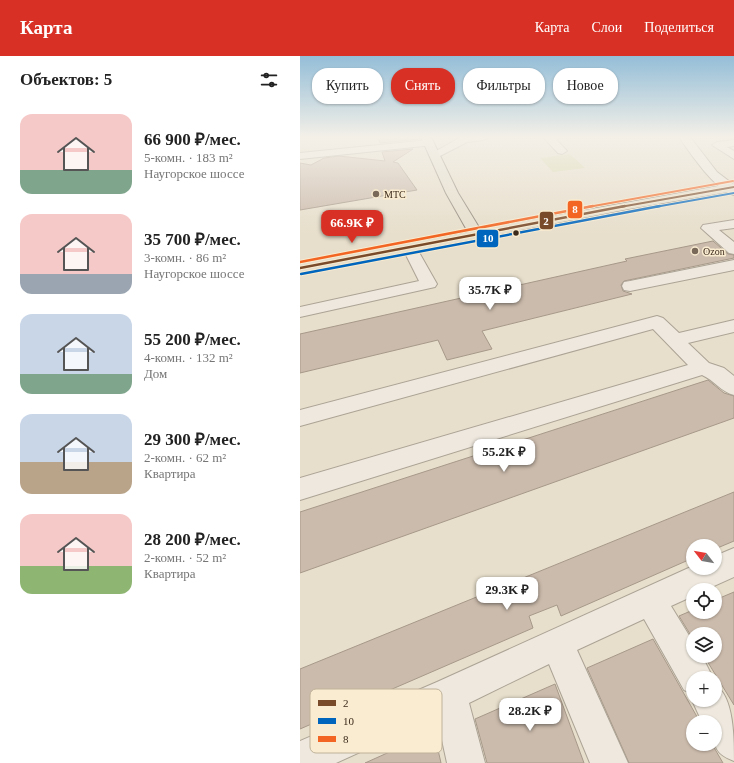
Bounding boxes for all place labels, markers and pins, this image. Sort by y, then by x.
marker: МТС [371,189,381,199]
place label: МТС [384,189,406,200]
pin: 66.9K ₽ [315,210,389,244]
unlabelled marker [511,228,521,238]
marker: Ozon [690,246,700,256]
place label: Ozon [703,246,725,257]
pin: 35.7K ₽ [453,277,527,311]
pin: 55.2K ₽ [467,439,541,473]
pin: 29.3K ₽ [470,577,544,611]
pin: 28.2K ₽ [493,698,567,732]

